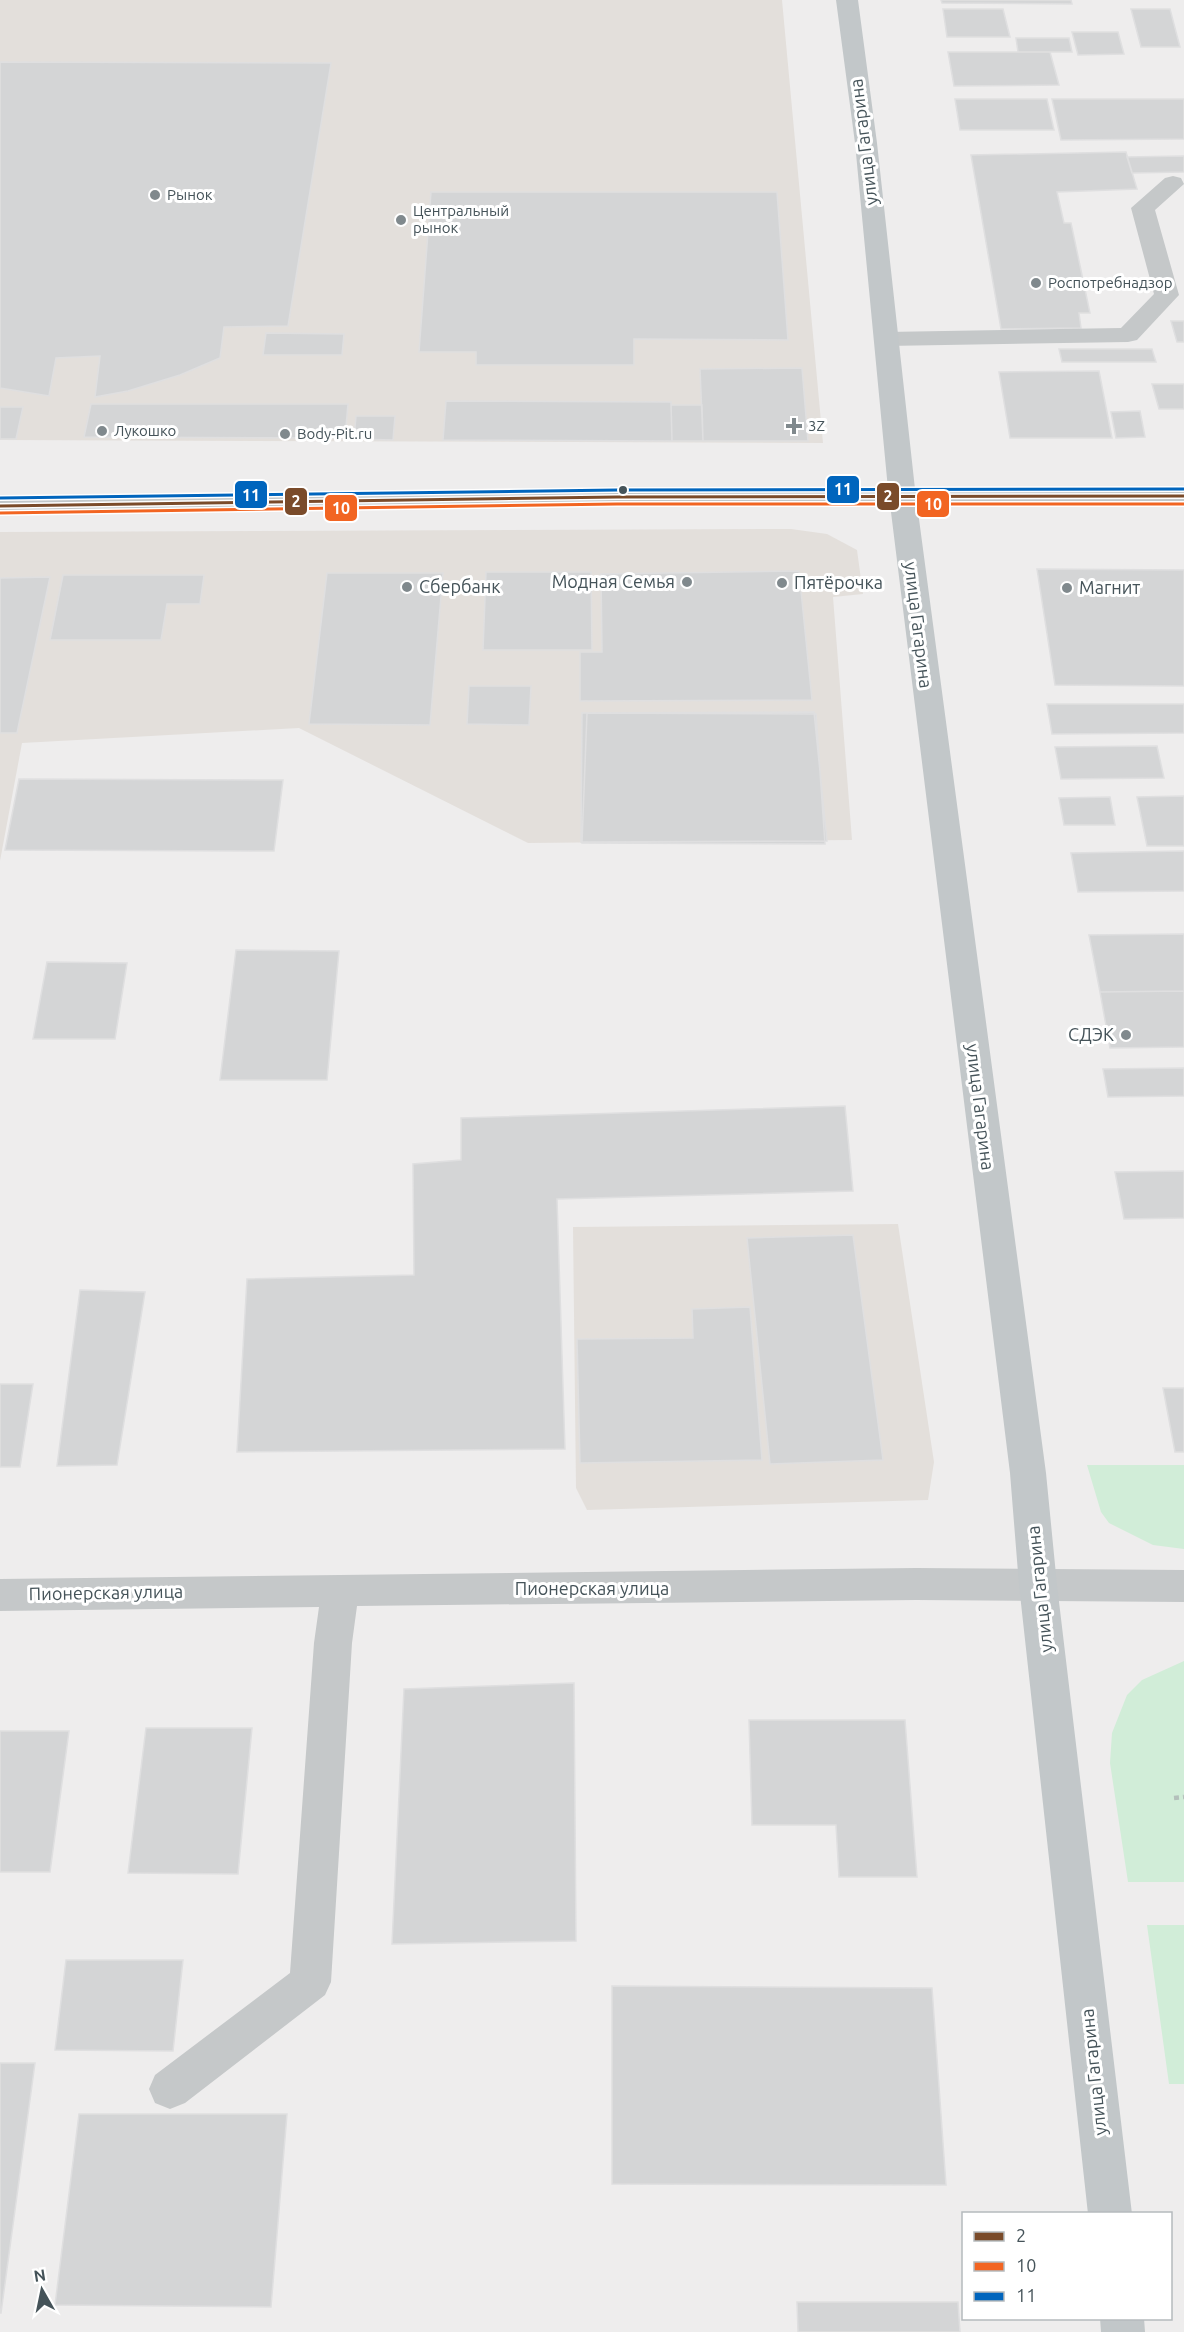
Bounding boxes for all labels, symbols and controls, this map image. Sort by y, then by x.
street label: улица Гагарина [845,78,881,207]
place label: Рынок [167,186,213,203]
marker: Рынок [148,188,162,202]
place label: Центральный рынок [413,202,509,236]
marker: Центральный рынок [394,213,408,227]
place label: Роспотребнадзор [1048,274,1172,291]
marker: Роспотребнадзор [1029,276,1043,290]
marker: 3Z [785,417,803,435]
place label: 3Z [808,417,825,434]
place label: Лукошко [114,422,176,439]
marker: Лукошко [95,424,109,438]
place label: Body-Pit.ru [297,425,372,442]
marker: Body-Pit.ru [278,427,292,441]
line badge: 11 [826,475,860,504]
line badge: 11 [234,480,268,509]
text: 11 [834,480,852,498]
line badge: 2 [876,482,900,511]
unlabelled marker [617,484,629,496]
text: 11 [242,486,260,504]
line badge: 2 [284,487,308,516]
text: 2 [883,487,893,505]
line badge: 10 [916,490,950,518]
text: 2 [291,492,301,510]
line badge: 10 [324,494,358,522]
text: 10 [924,495,942,513]
text: 10 [332,499,350,517]
street label: улица Гагарина [901,560,937,689]
place label: Модная Семья [552,571,675,591]
place label: Пятёрочка [794,572,883,592]
marker: Модная Семья [680,575,694,589]
place label: Сбербанк [419,576,501,596]
marker: Пятёрочка [775,576,789,590]
place label: Магнит [1079,577,1140,597]
marker: Сбербанк [400,580,414,594]
marker: Магнит [1060,581,1074,595]
place label: СДЭК [1068,1024,1114,1044]
marker: СДЭК [1119,1028,1133,1042]
street label: улица Гагарина [963,1042,999,1171]
street label: улица Гагарина [1022,1525,1056,1654]
street label: Пионерская улица [515,1578,669,1598]
street label: Пионерская улица [29,1581,183,1603]
street label: улица Гагарина [1076,2008,1110,2137]
legend [962,2212,1172,2320]
text: 2 [1016,2225,1026,2245]
text: 10 [1016,2255,1036,2275]
north arrow [12,2260,72,2320]
text: N [32,2265,47,2285]
text: 11 [1016,2285,1036,2305]

